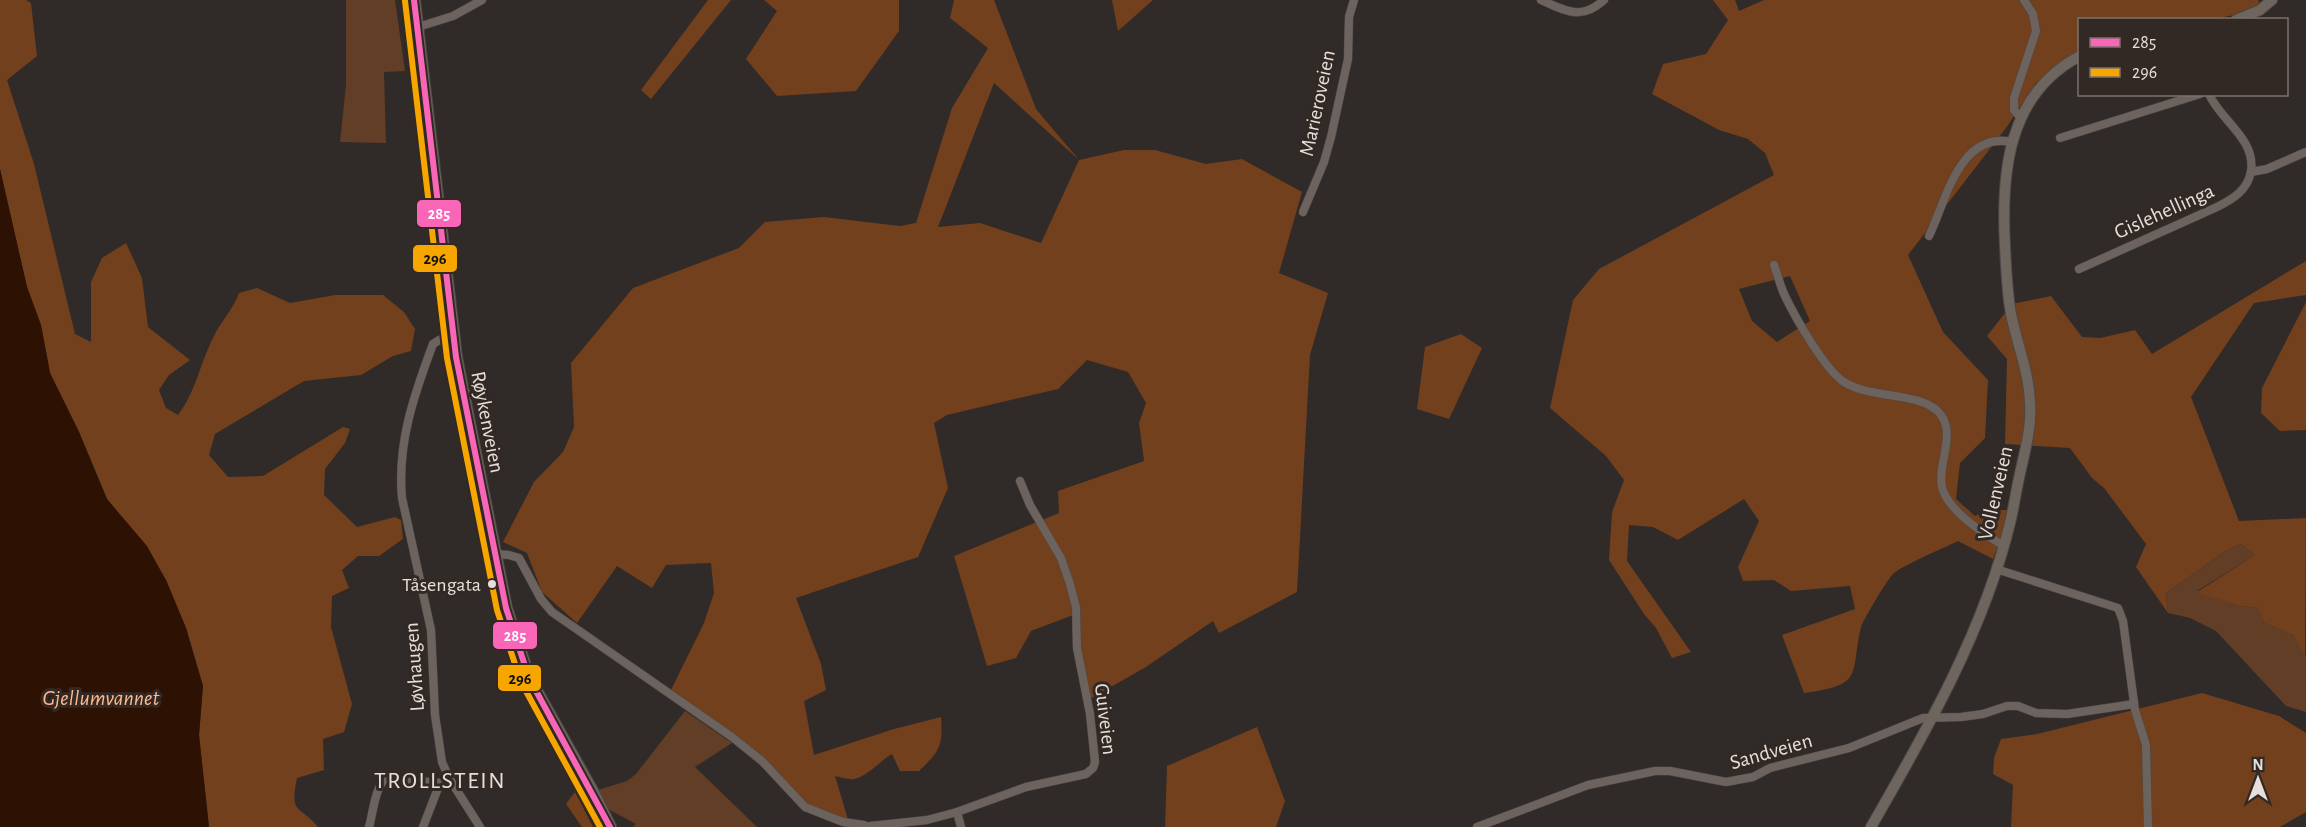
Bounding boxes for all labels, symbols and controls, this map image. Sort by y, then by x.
legend [2078,18,2288,96]
text: 285 [2132,34,2156,52]
street label: Marieroveien [1296,48,1339,158]
text: 296 [2132,64,2157,82]
street label: Gislehellinga [2111,180,2218,243]
line badge: 285 [416,199,462,228]
text: 285 [428,206,450,222]
line badge: 296 [412,244,458,273]
text: 296 [424,251,447,267]
street label: Røykenveien [467,369,508,475]
street label: Vollenveien [1975,444,2016,542]
place label: Tåsengata [402,575,481,595]
marker: Tåsengata [486,578,498,590]
line badge: 285 [492,621,538,650]
street label: Løvhaugen [401,622,428,712]
text: 285 [504,628,526,644]
line badge: 296 [497,664,542,692]
text: 296 [509,671,532,687]
street label: Guiveien [1091,682,1120,756]
water label: Gjellumvannet [42,687,160,709]
street label: Sandveien [1728,730,1815,773]
north arrow [2228,749,2288,809]
text: N [2252,757,2264,773]
district label: TROLLSTEIN [374,769,506,793]

